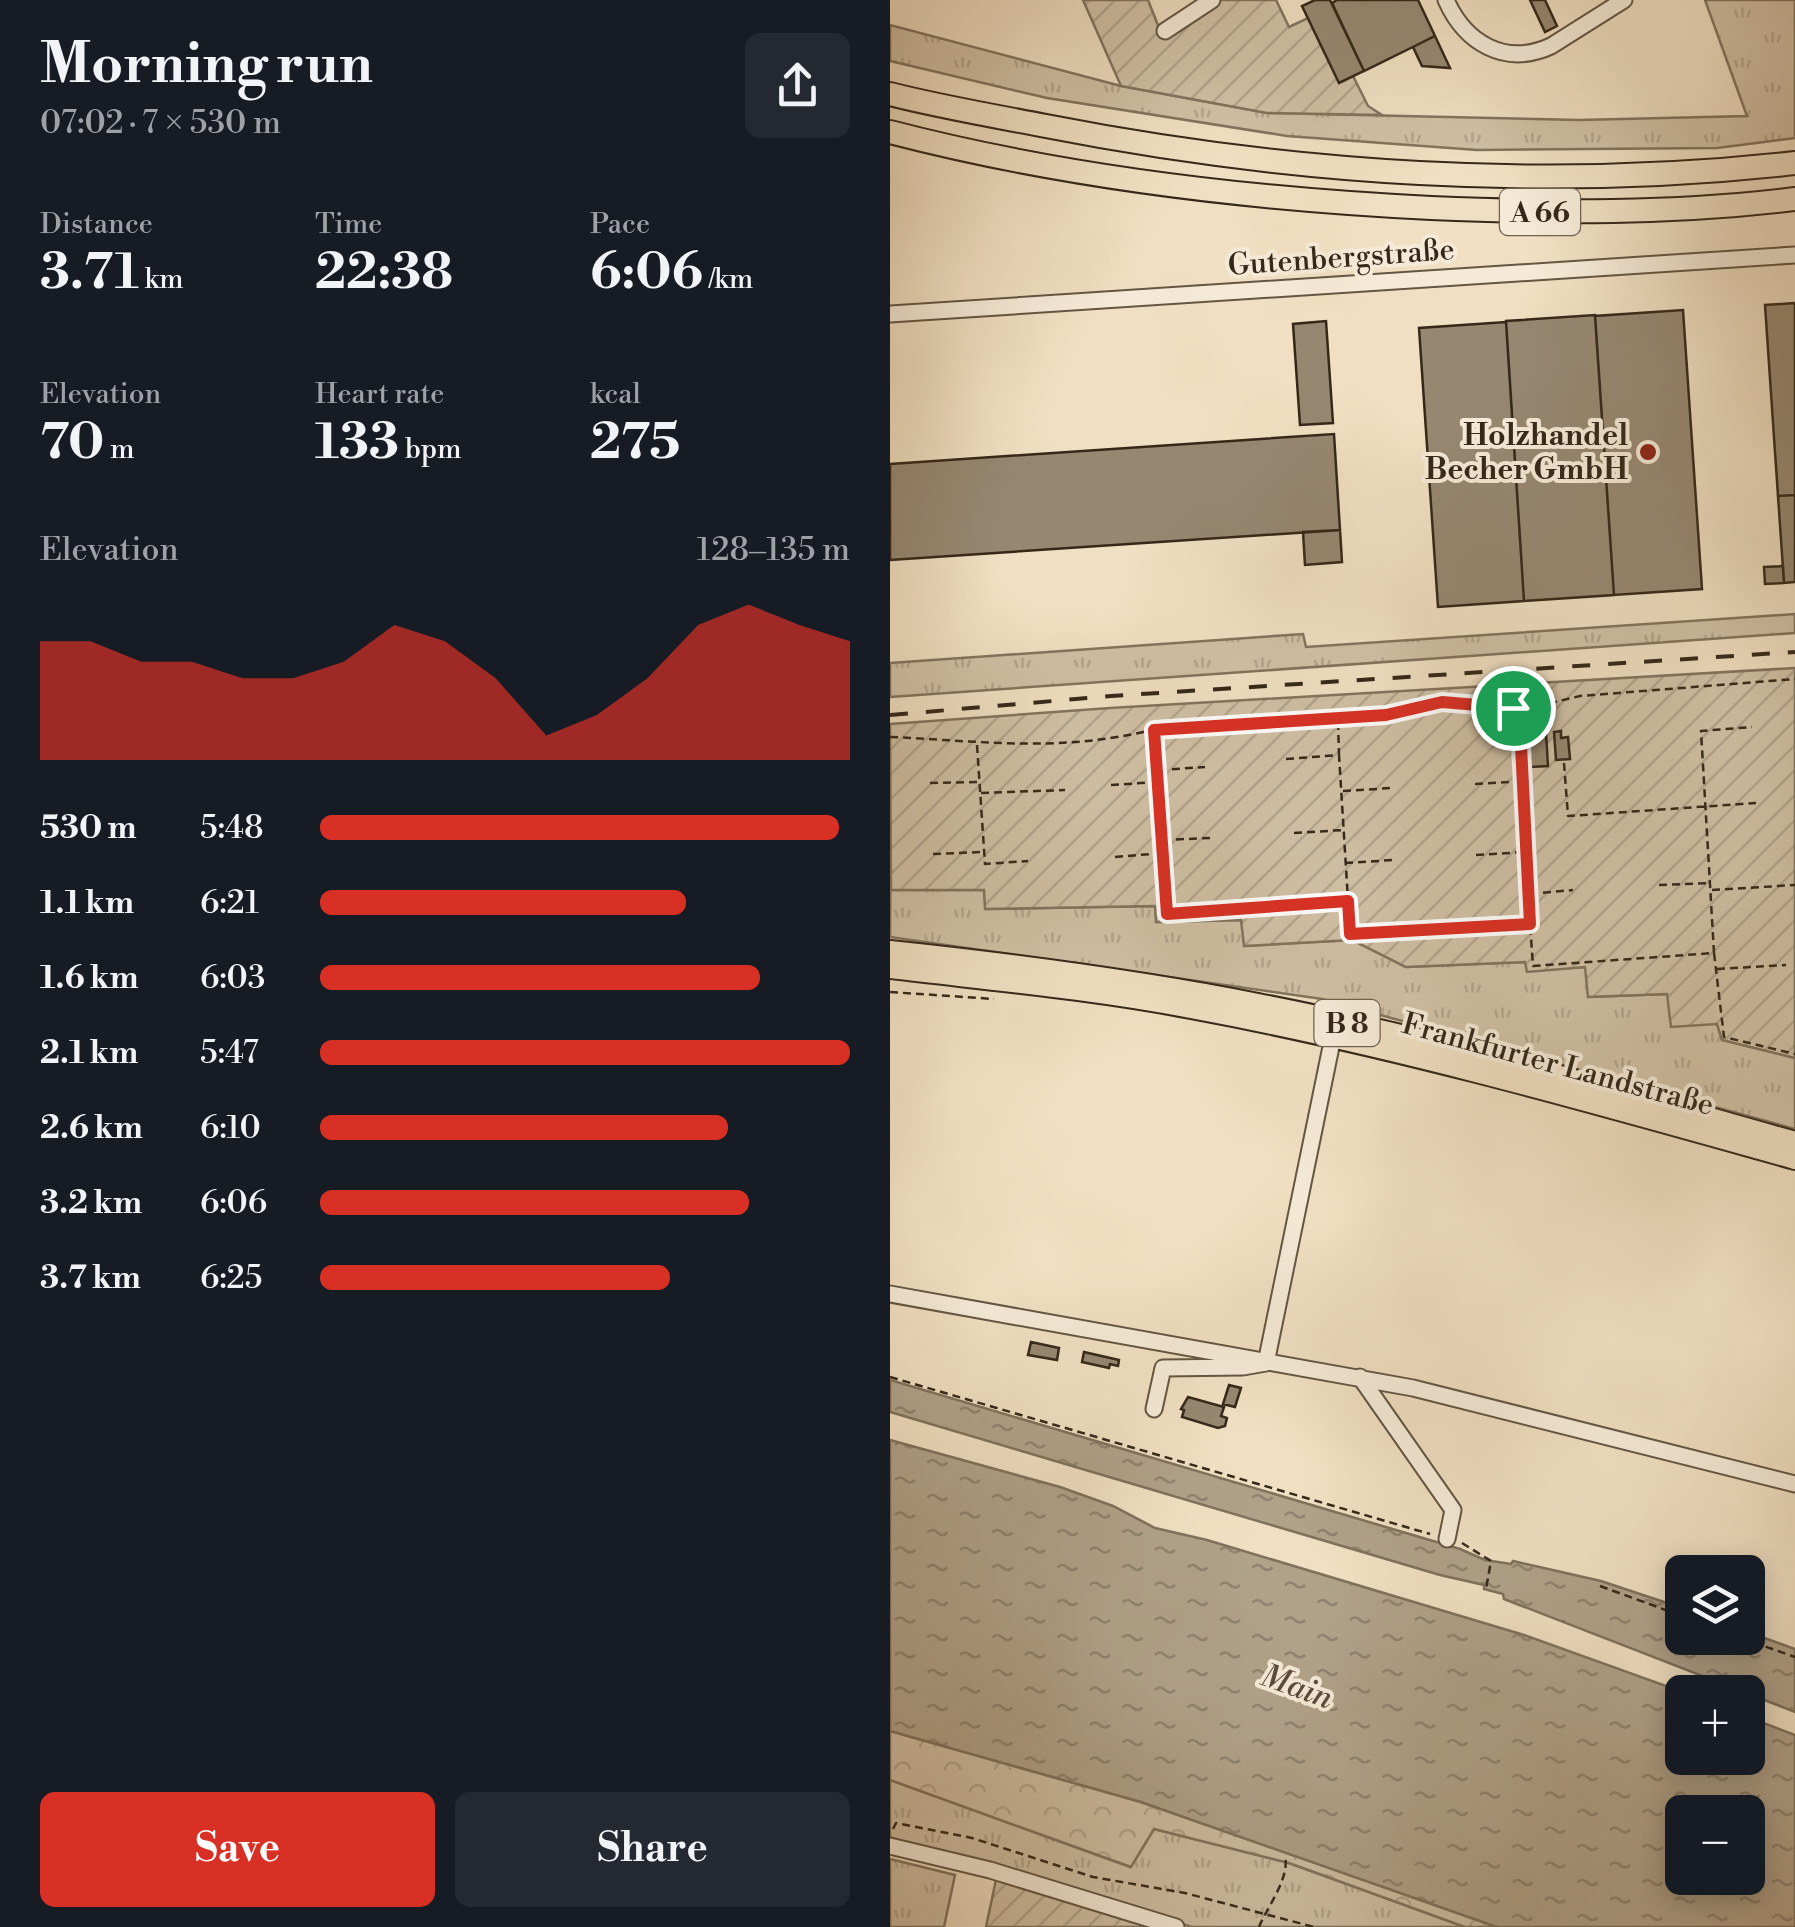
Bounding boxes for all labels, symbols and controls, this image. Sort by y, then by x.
text: Morning run [40,31,373,100]
button: share [745,33,850,138]
text: 07:02 · 7 × 530 m [40,103,281,143]
road number: A 66 [1500,189,1580,235]
text: Distance [40,207,153,242]
text: Time [315,207,382,242]
text: Pace [590,207,650,242]
street label: Gutenbergstraße [1226,231,1456,285]
text: 3.71 [40,242,139,304]
text: 22:38 [315,242,453,304]
text: 6:06 [590,242,703,304]
text: km [139,262,184,297]
text: /km [703,262,753,297]
text: Elevation [40,377,161,412]
text: Heart rate [315,377,444,412]
text: kcal [590,377,641,412]
text: 70 [40,412,104,474]
text: 133 [315,412,399,474]
text: 275 [590,412,680,474]
place label: Holzhandel Becher GmbH [1425,417,1628,489]
text: m [104,432,135,467]
text: bpm [399,432,462,467]
marker: Holzhandel Becher GmbH [1637,441,1659,463]
text: Elevation [40,530,179,570]
text: 128–135 m [697,530,850,570]
pin [1471,666,1556,751]
icon: arrive [1486,681,1541,736]
text: 530 m [40,808,137,848]
text: 5:48 [200,808,264,848]
text: 1.1 km [40,883,134,923]
text: 6:21 [200,883,259,923]
text: 1.6 km [40,958,139,998]
text: 6:03 [200,958,266,998]
road number: B 8 [1314,1000,1380,1046]
street label: Frankfurter Landstraße [1398,1005,1718,1125]
text: 2.1 km [40,1033,138,1073]
text: 5:47 [200,1033,259,1073]
text: 2.6 km [40,1108,143,1148]
text: 6:10 [200,1108,261,1148]
text: 3.2 km [40,1183,142,1223]
text: 6:06 [200,1183,267,1223]
text: 3.7 km [40,1258,141,1298]
text: 6:25 [200,1258,263,1298]
map controls [1665,1555,1765,1895]
button: layers [1665,1555,1765,1655]
water label: Main [1255,1656,1339,1719]
button: + [1665,1675,1765,1775]
button: Save [40,1792,435,1907]
button: Share [455,1792,850,1907]
button: − [1665,1795,1765,1895]

